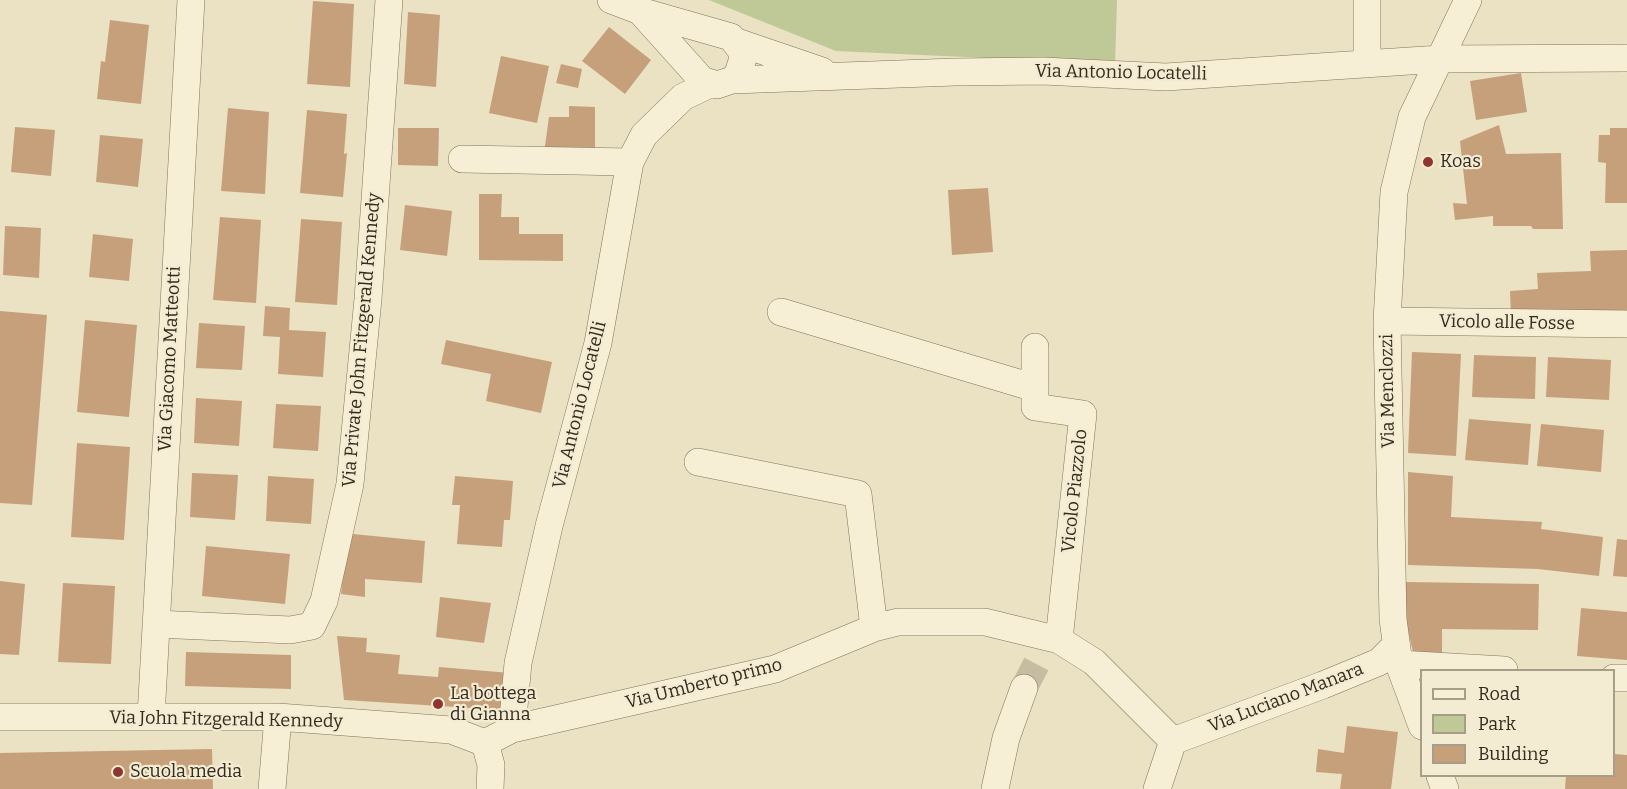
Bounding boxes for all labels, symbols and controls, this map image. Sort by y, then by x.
street label: Via Antonio Locatelli [1035,61,1207,85]
place label: Koas [1440,151,1481,173]
marker: Koas [1421,155,1435,169]
street label: Via Private John Fitzgerald Kennedy [338,192,386,488]
street label: Via Giacomo Matteotti [154,266,186,452]
street label: Vicolo alle Fosse [1439,311,1575,335]
street label: Via Antonio Locatelli [549,319,611,491]
street label: Via Menclozzi [1376,334,1400,448]
street label: Vicolo Piazzolo [1058,428,1092,554]
street label: Via Umberto primo [623,654,785,714]
street label: Via Luciano Manara [1205,658,1367,738]
legend [1420,669,1615,777]
place label: La bottega di Gianna [450,683,536,726]
text: Road [1478,683,1520,705]
marker: La bottega di Gianna [431,697,445,711]
street label: Via John Fitzgerald Kennedy [109,707,343,733]
text: Park [1478,713,1516,735]
text: Building [1478,743,1549,765]
place label: Scuola media [130,761,242,783]
marker: Scuola media [111,765,125,779]

